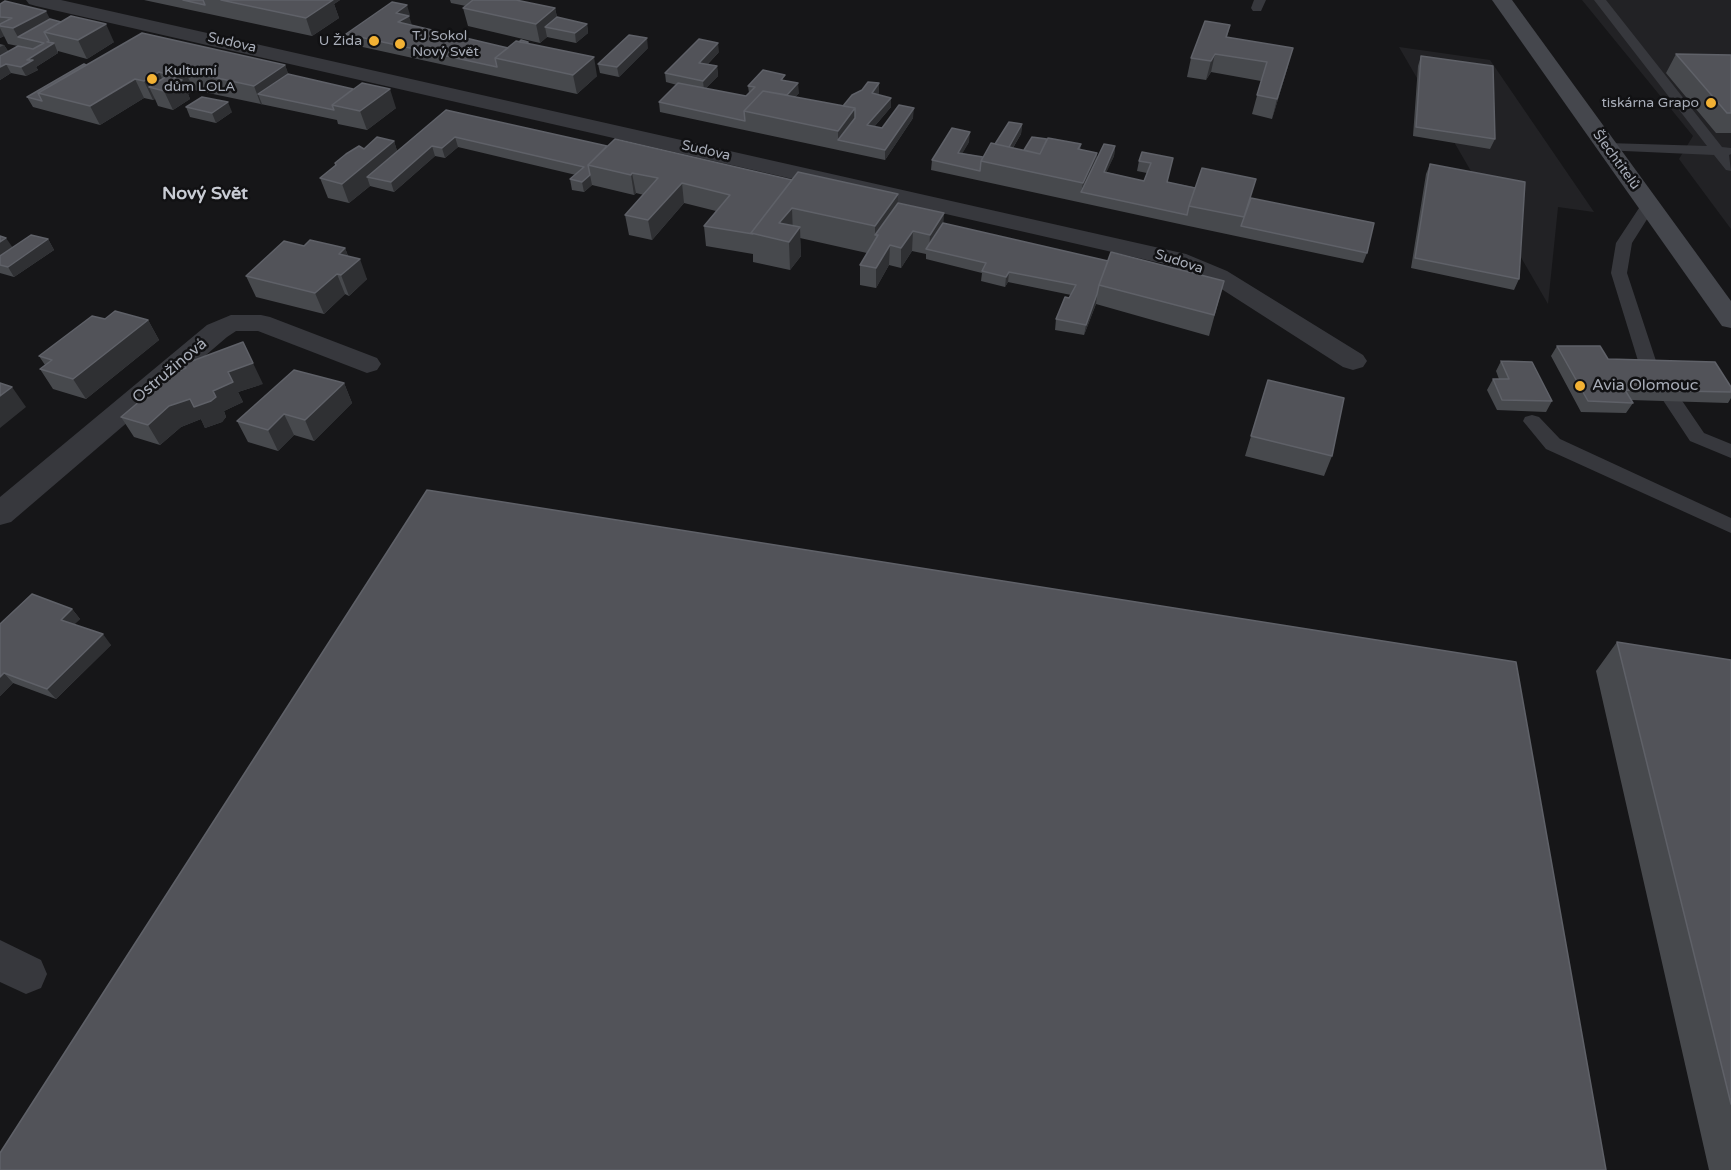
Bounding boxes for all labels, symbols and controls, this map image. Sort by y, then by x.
place label: TJ Sokol Nový Svět [412,28,479,60]
street label: Sudova [206,29,258,57]
place label: U Žida [319,33,362,49]
marker: U Žida [367,34,381,48]
marker: TJ Sokol Nový Svět [393,37,407,51]
place label: Kulturní dům LOLA [164,63,236,96]
marker: Kulturní dům LOLA [145,72,159,86]
place label: tiskárna Grapo [1602,95,1699,111]
marker: tiskárna Grapo [1704,96,1718,110]
street label: Šlechtitelů [1589,127,1643,193]
street label: Sudova [680,137,732,165]
district label: Nový Svět [162,183,248,205]
street label: Sudova [1153,246,1205,278]
street label: Ostružinová [129,334,211,408]
place label: Avia Olomouc [1592,376,1698,396]
marker: Avia Olomouc [1573,379,1587,393]

